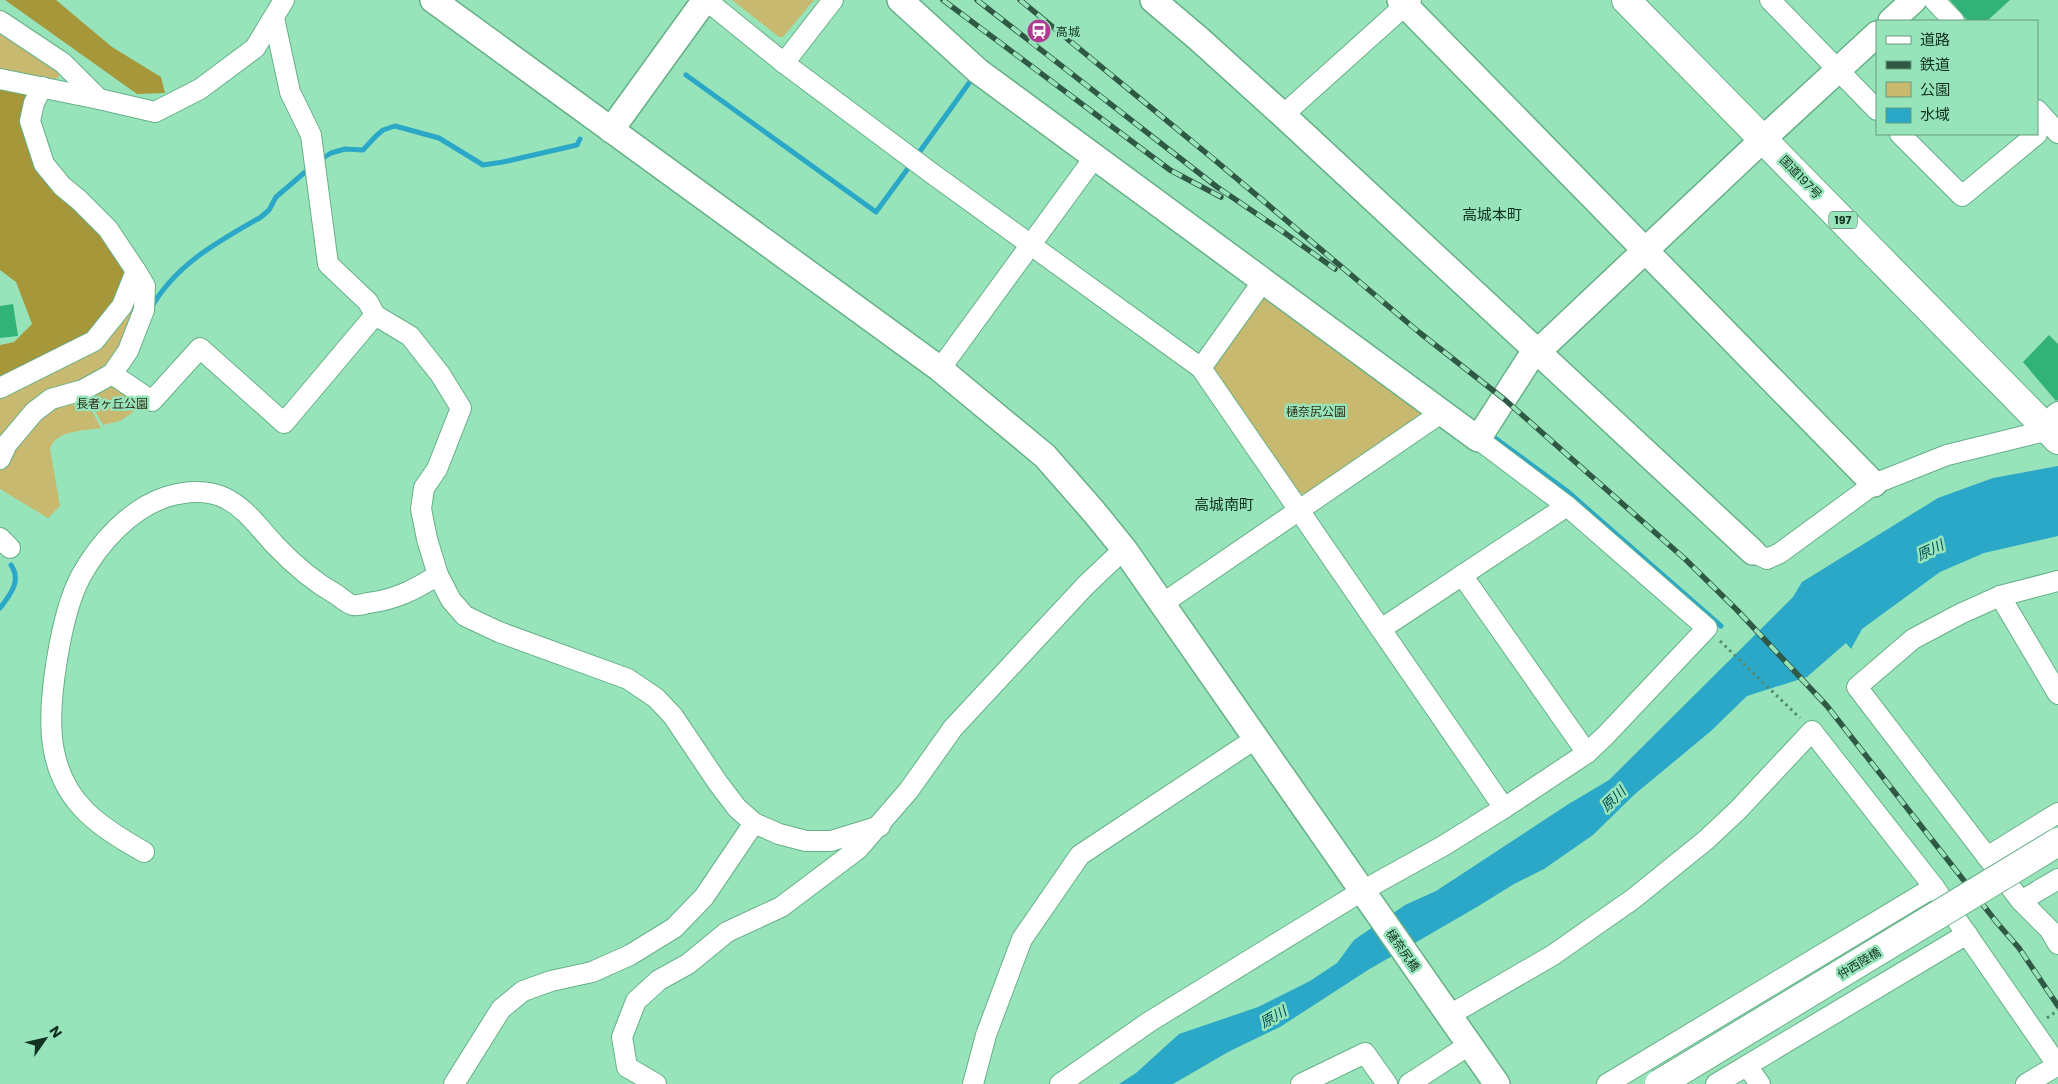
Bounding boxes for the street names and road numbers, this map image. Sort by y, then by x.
street label: 国道197号 [1776,152,1826,202]
road number: 197 [1829,212,1857,228]
street label: 樋奈尻橋 [1382,925,1424,975]
street label: 仲西陸橋 [1834,943,1884,983]

